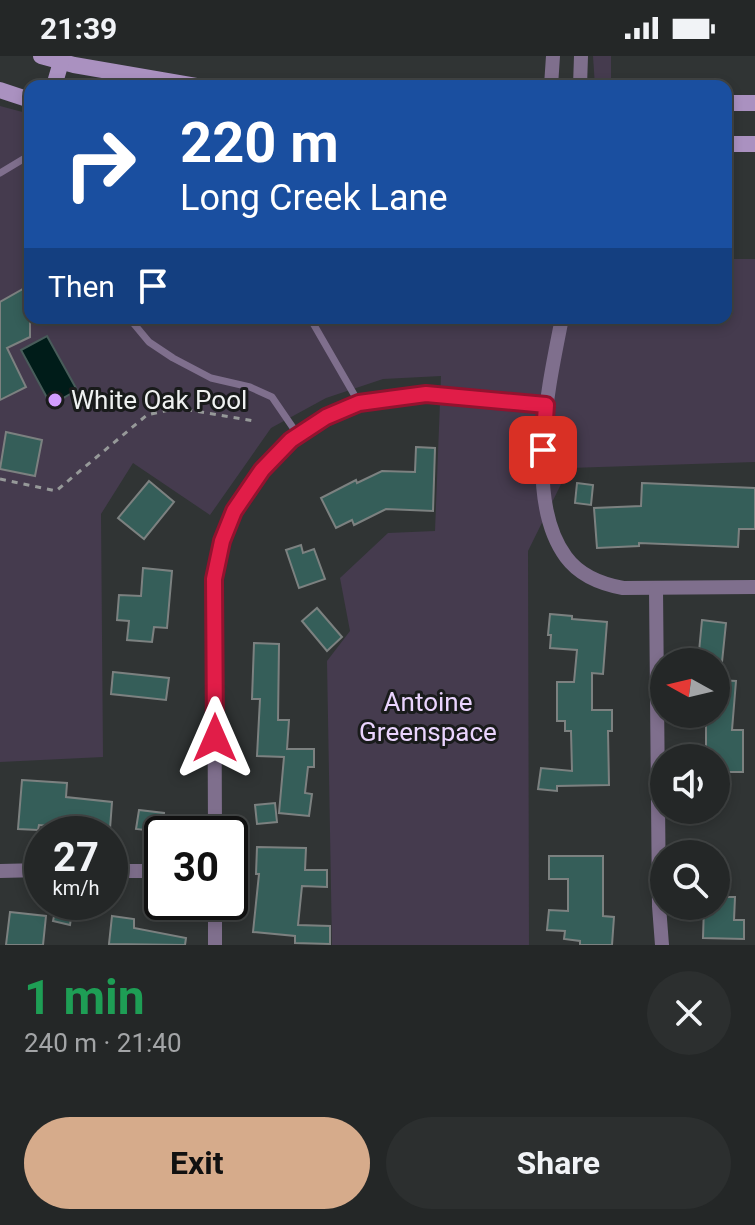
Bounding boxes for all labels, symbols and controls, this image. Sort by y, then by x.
text: 21:39 [40,11,117,46]
text: 220 m [180,110,339,176]
icon: right [48,112,152,216]
text: Long Creek Lane [180,177,448,219]
icon: arrive [131,264,175,308]
text: Then [48,269,115,304]
place label: White Oak Pool [71,385,247,415]
marker: White Oak Pool [46,391,64,409]
pin [509,416,577,484]
icon: arrive [521,428,565,472]
north arrow [650,648,730,728]
map controls [650,648,730,920]
park label: Antoine Greenspace [359,687,497,747]
position arrow [173,696,257,780]
button: sound [650,744,730,824]
speed limit sign: 30 [144,816,248,920]
text: 27 [53,834,99,881]
button: search [650,840,730,920]
text: km/h [53,876,99,900]
text: 1 min [24,969,145,1026]
button: close [647,971,731,1055]
text: 240 m · 21:40 [24,1028,182,1058]
button: Exit [24,1117,370,1209]
button: Share [386,1117,731,1209]

